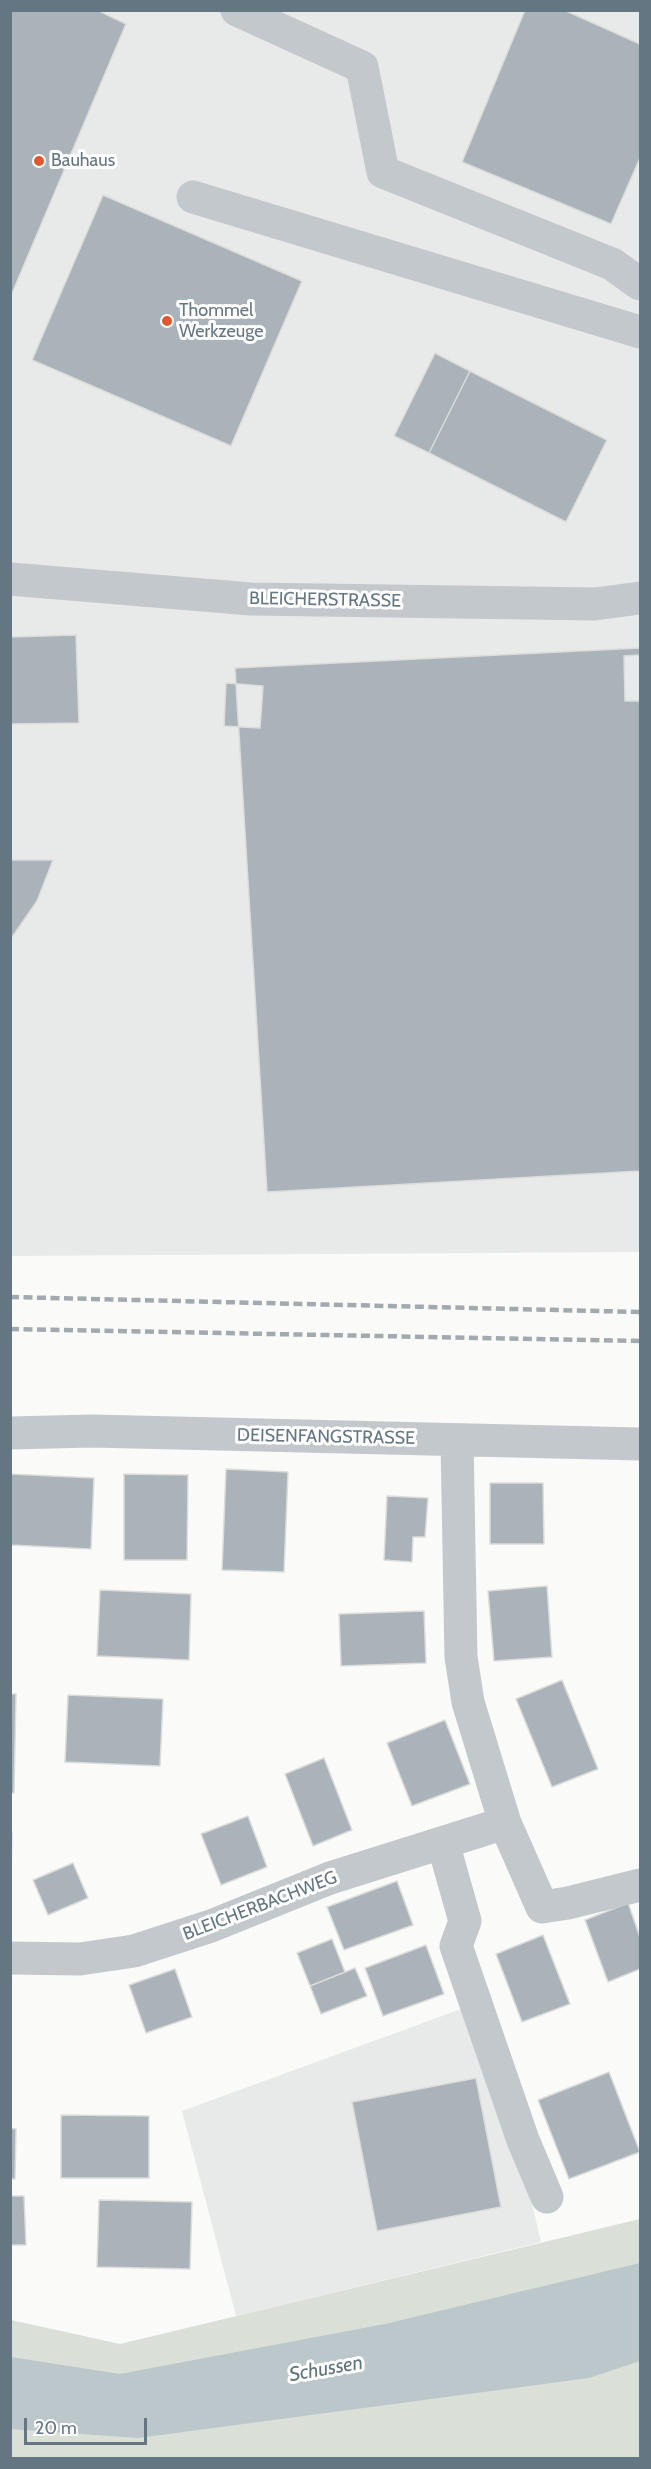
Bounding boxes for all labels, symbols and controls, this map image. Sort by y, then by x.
place label: Bauhaus [51,150,115,172]
marker: Bauhaus [32,154,46,168]
place label: Thommel Werkzeuge [179,300,263,342]
marker: Thommel Werkzeuge [160,314,174,328]
street label: BLEICHERSTRASSE [249,588,401,612]
street label: DEISENFANGSTRASSE [237,1425,415,1449]
street label: BLEICHERBACHWEG [180,1867,340,1945]
water label: Schussen [287,2351,365,2387]
scale bar [27,2406,150,2444]
text: 20 m [35,2417,77,2439]

